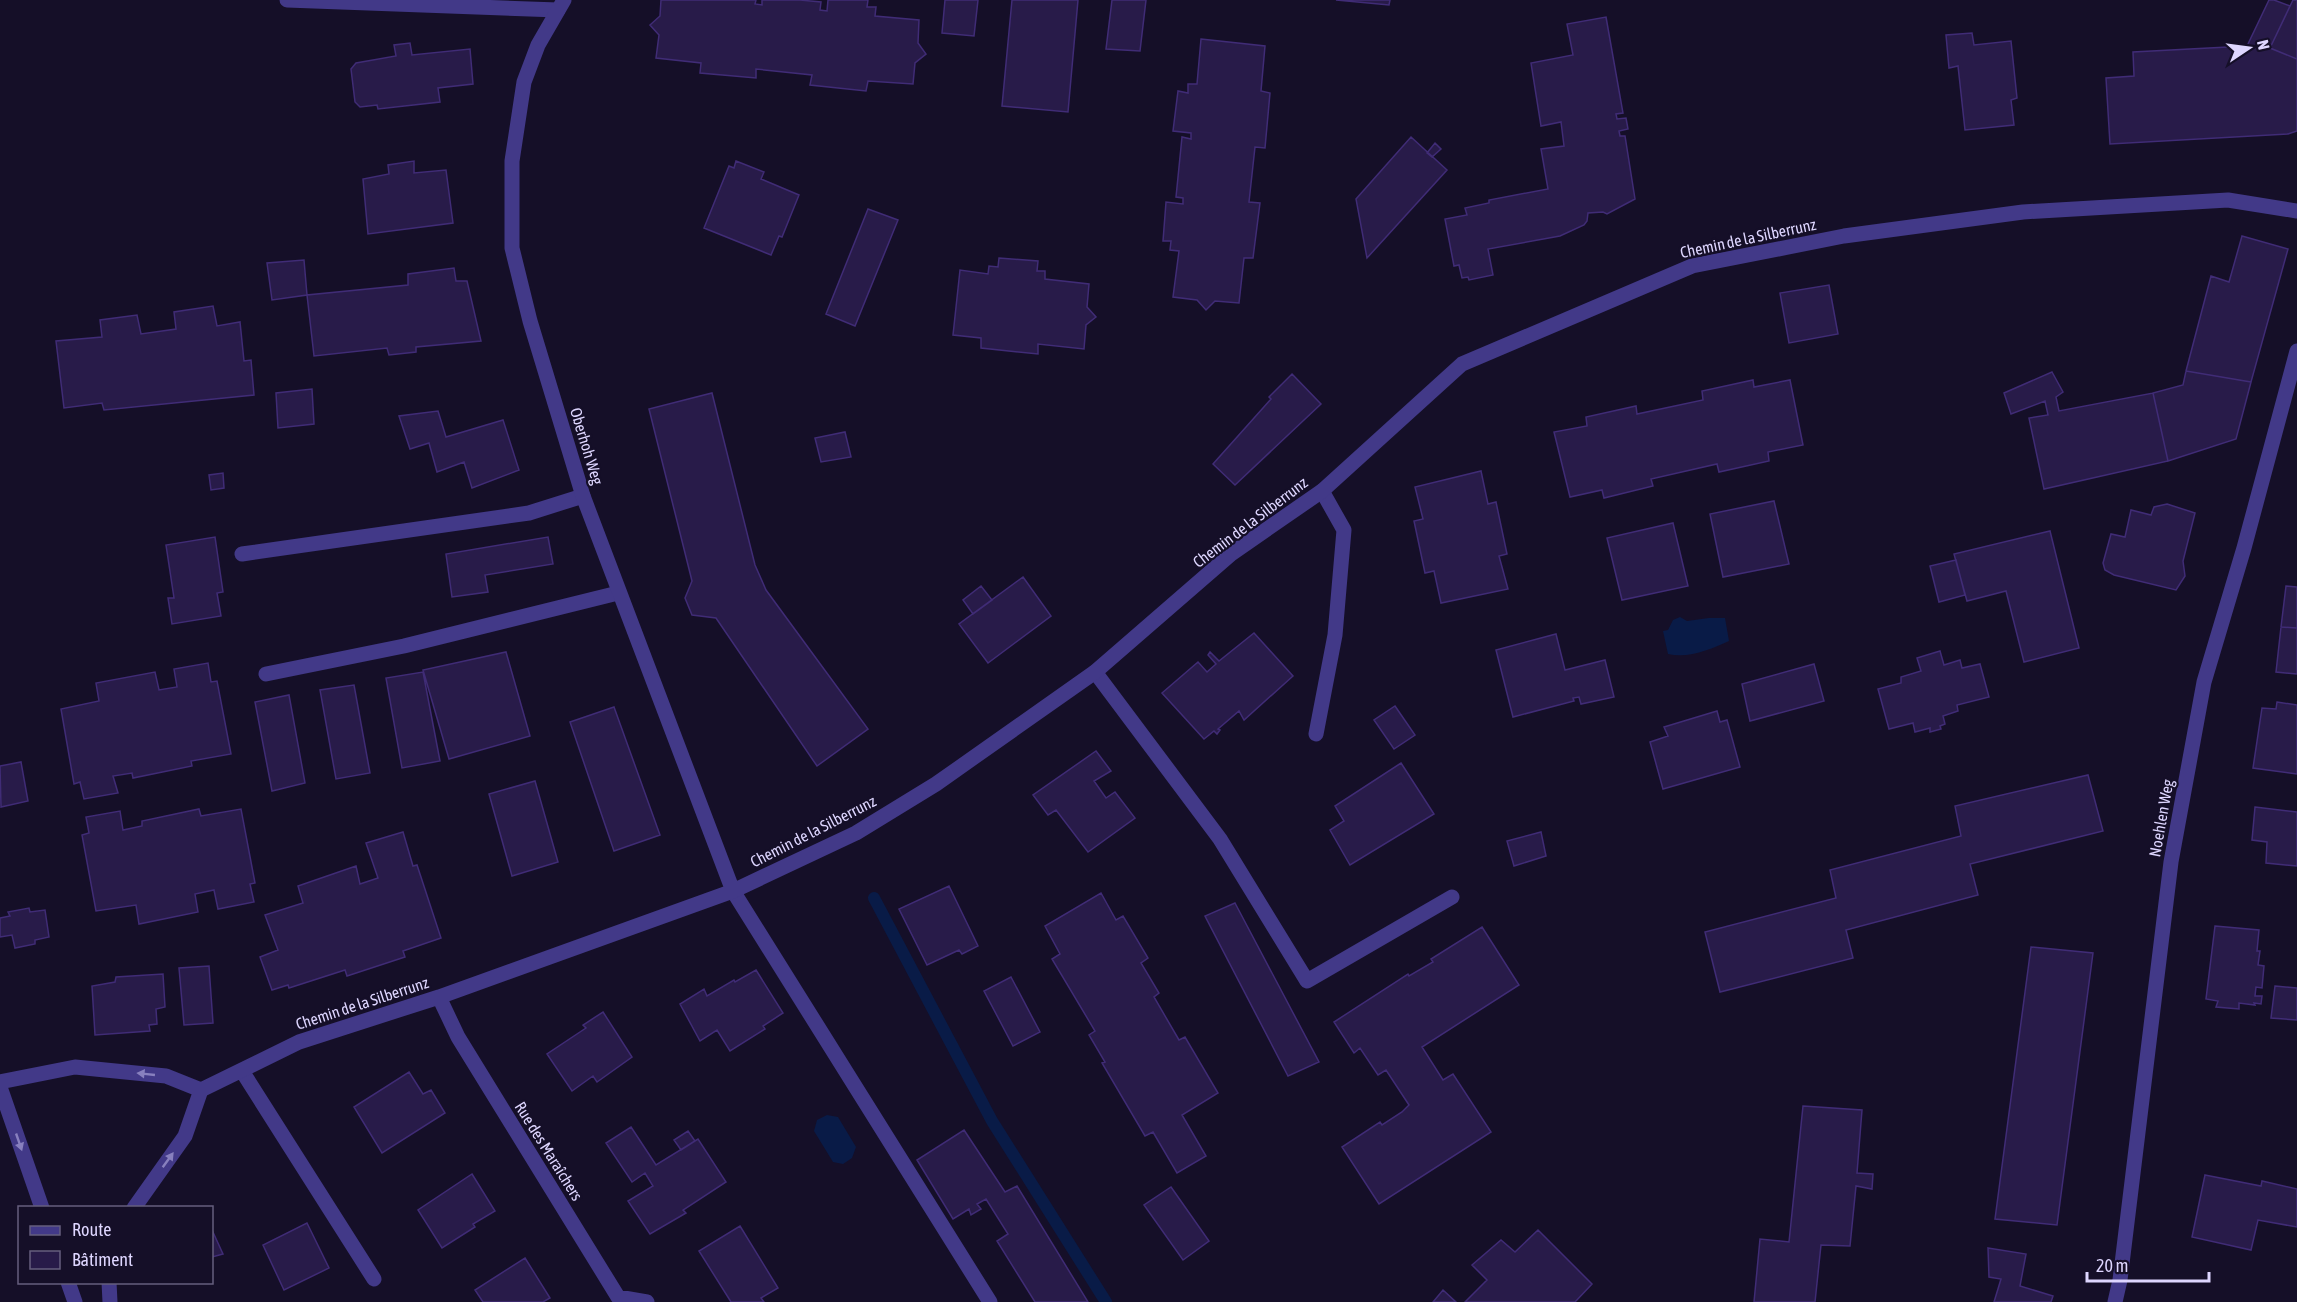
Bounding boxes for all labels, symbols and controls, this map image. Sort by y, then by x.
north arrow [2219,18,2279,78]
text: N [2254,38,2273,51]
street label: Chemin de la Silberrunz [1678,215,1818,261]
street label: Oberhoh Weg [566,405,607,487]
street label: Chemin de la Silberrunz [1189,473,1311,571]
street label: Noehlen Weg [2145,778,2178,858]
street label: Chemin de la Silberrunz [747,791,879,870]
street label: Chemin de la Silberrunz [293,973,431,1033]
one-way arrow [136,1069,155,1079]
street label: Rue des Maraîchers [511,1098,587,1204]
one-way arrow [15,1133,25,1151]
one-way arrow [162,1152,174,1168]
legend [18,1206,213,1284]
text: Route [72,1219,111,1240]
scale bar [2087,1245,2208,1283]
text: Bâtiment [72,1249,133,1270]
text: 20 m [2096,1255,2128,1276]

